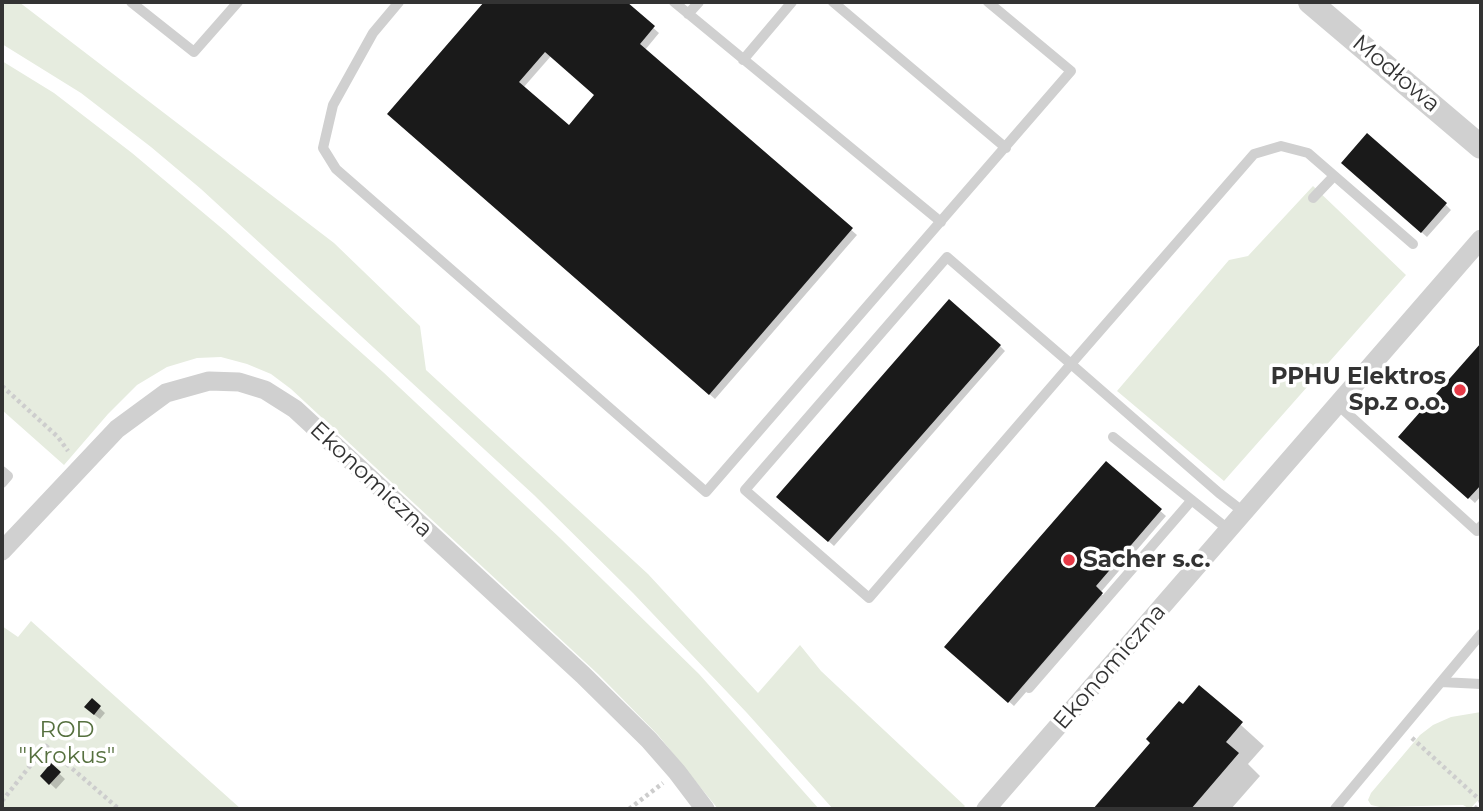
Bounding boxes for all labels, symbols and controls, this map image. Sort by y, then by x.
street label: Modłowa [1347,29,1445,119]
place label: PPHU Elektros Sp.z o.o. [1271,363,1446,417]
marker: PPHU Elektros Sp.z o.o. [1452,382,1468,398]
street label: Ekonomiczna [304,416,438,544]
place label: Sacher s.c. [1083,546,1211,574]
marker: Sacher s.c. [1061,552,1077,568]
street label: Ekonomiczna [1048,599,1172,735]
park label: ROD "Krokus" [19,716,115,770]

